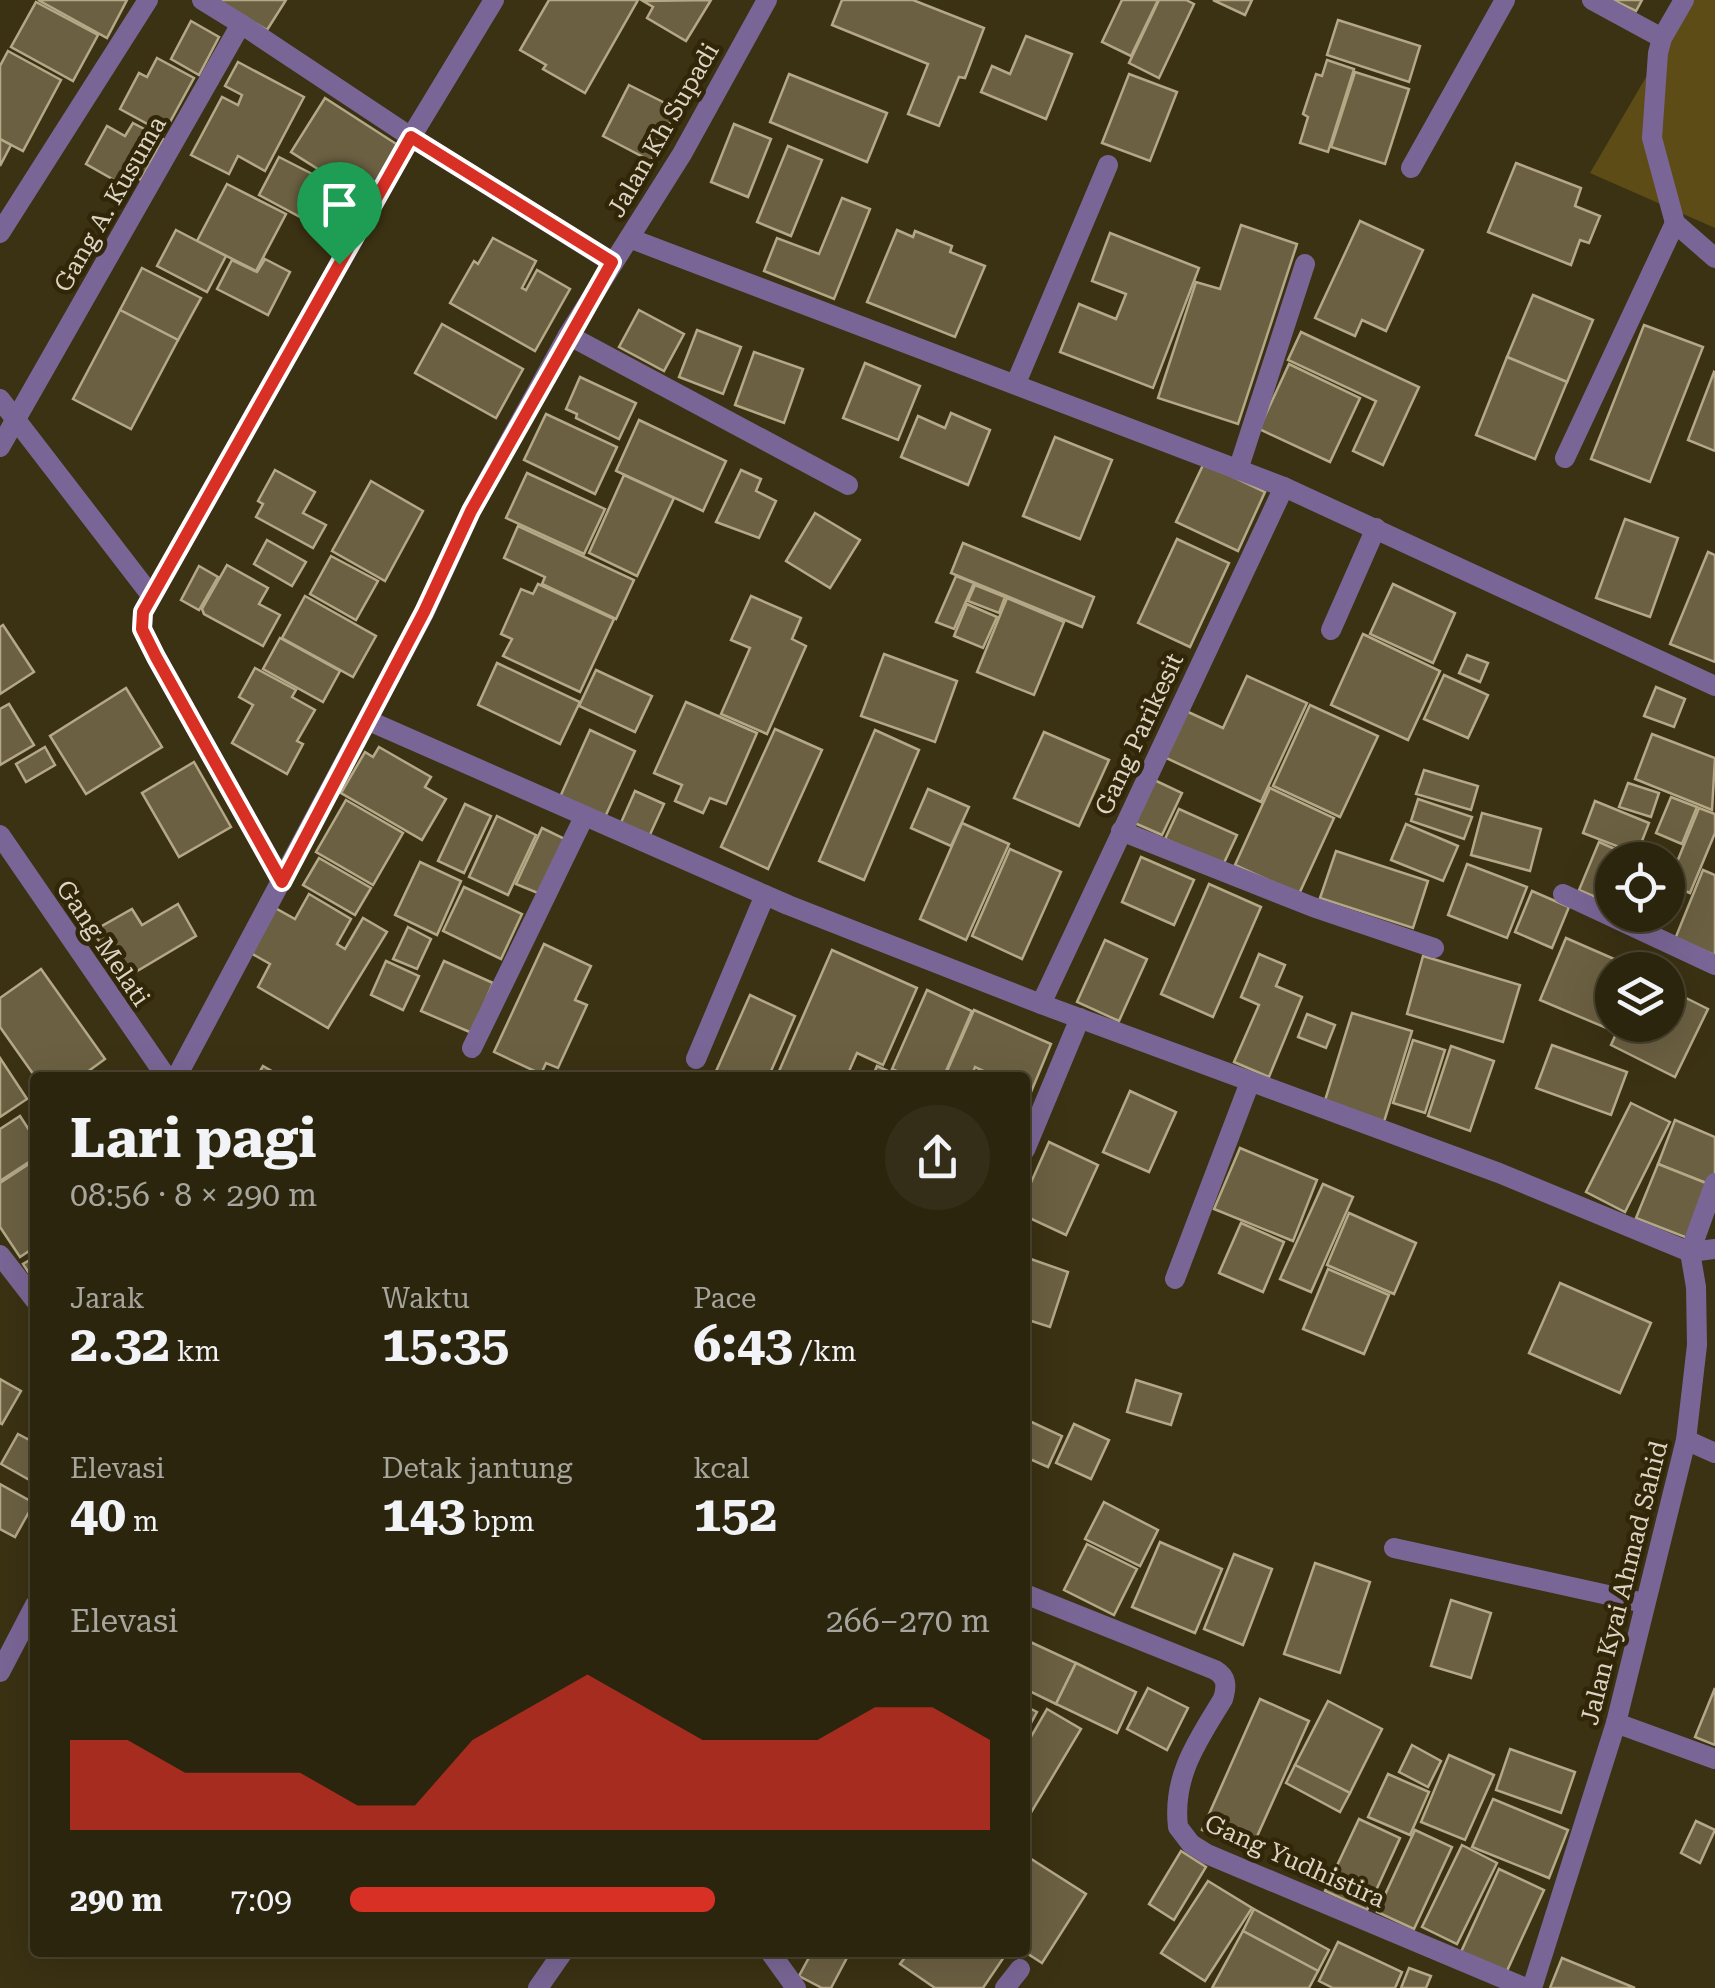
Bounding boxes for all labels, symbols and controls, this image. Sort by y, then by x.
street label: Jalan Kh Supadi [601,38,725,222]
street label: Gang A. Kusuma [48,111,172,297]
pin [297,162,382,265]
icon: arrive [312,177,367,232]
street label: Gang Parikesit [1089,648,1189,820]
map controls [1595,842,1685,1042]
button: locate [1595,842,1685,932]
street label: Gang Melati [50,875,156,1011]
button: layers [1595,952,1685,1042]
button: share [885,1105,990,1210]
text: Lari pagi [70,1106,317,1170]
text: 08:56 · 8 × 290 m [70,1176,317,1214]
text: Jarak [70,1282,144,1315]
text: Waktu [382,1282,470,1315]
text: Pace [693,1282,757,1315]
text: 2.32 [70,1315,170,1373]
text: 15:35 [382,1315,509,1373]
text: 6:43 [693,1315,793,1373]
text: km [170,1335,220,1368]
text: /km [793,1335,857,1368]
street label: Jalan Kyai Ahmad Sahid [1575,1438,1673,1728]
text: Elevasi [70,1452,165,1485]
text: Detak jantung [382,1452,572,1485]
text: kcal [693,1452,750,1485]
text: 40 [70,1485,126,1543]
text: 143 [382,1485,466,1543]
text: 152 [693,1485,777,1543]
text: m [126,1505,159,1538]
text: bpm [466,1505,535,1538]
text: Elevasi [70,1602,178,1640]
text: 266–270 m [826,1602,990,1640]
street label: Gang Yudhistira [1200,1808,1390,1914]
text: 290 m [70,1881,163,1919]
text: 7:09 [230,1881,292,1919]

